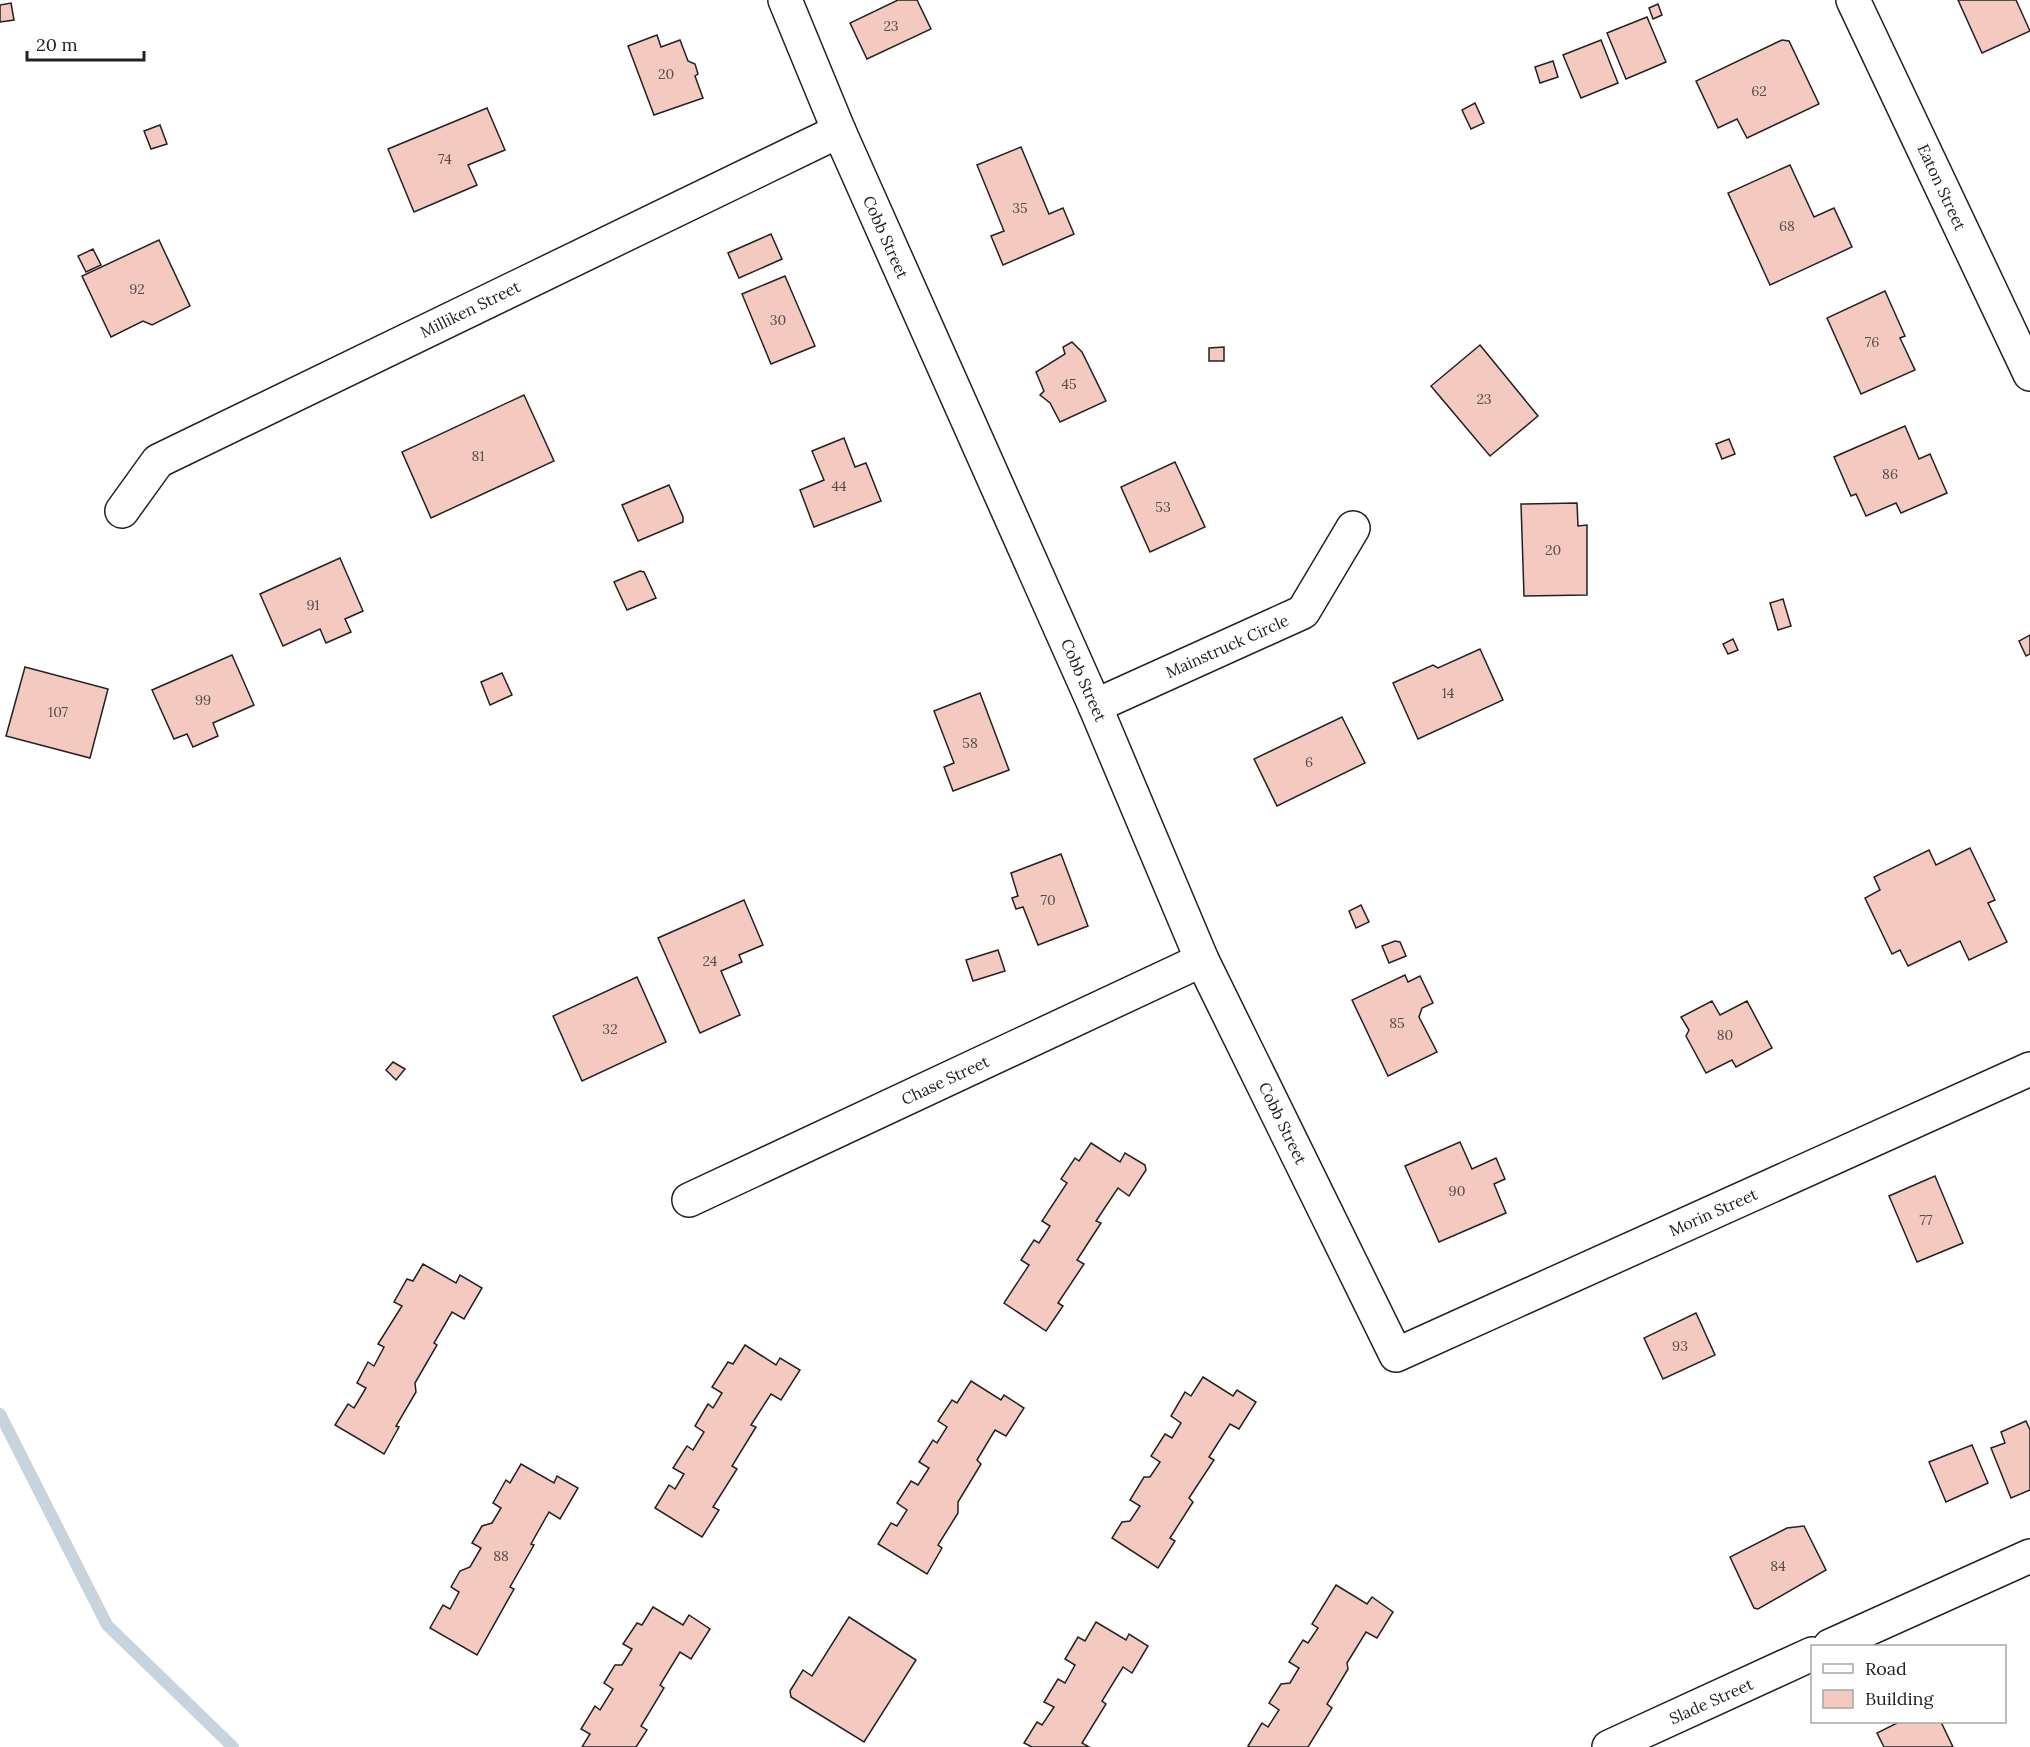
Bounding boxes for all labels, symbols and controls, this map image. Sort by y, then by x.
house number: 23 [883,17,899,35]
scale bar [27,24,144,62]
text: 20 m [36,33,78,56]
house number: 20 [658,65,674,83]
house number: 62 [1751,82,1767,100]
street label: Eaton Street [1913,141,1971,234]
house number: 74 [438,150,452,168]
street label: Cobb Street [859,192,914,282]
house number: 35 [1012,199,1028,217]
house number: 68 [1779,217,1795,235]
street label: Milliken Street [417,276,524,342]
house number: 92 [129,280,145,298]
house number: 30 [770,311,786,329]
house number: 76 [1865,333,1879,351]
house number: 45 [1061,375,1077,393]
house number: 23 [1476,390,1492,408]
house number: 81 [472,447,484,465]
house number: 86 [1882,465,1898,483]
house number: 44 [831,477,847,495]
house number: 53 [1155,498,1171,516]
house number: 20 [1545,541,1561,559]
house number: 91 [306,596,320,614]
street label: Mainstruck Circle [1162,610,1292,682]
street label: Cobb Street [1057,635,1112,725]
house number: 14 [1442,684,1455,702]
house number: 99 [195,691,211,709]
house number: 107 [48,703,69,721]
house number: 58 [962,734,978,752]
house number: 6 [1305,753,1313,771]
house number: 70 [1040,891,1056,909]
house number: 24 [703,952,718,970]
house number: 85 [1389,1014,1405,1032]
house number: 32 [602,1020,618,1038]
house number: 80 [1717,1026,1733,1044]
street label: Chase Street [898,1051,993,1109]
street label: Cobb Street [1255,1079,1312,1168]
house number: 90 [1449,1182,1465,1200]
street label: Morin Street [1666,1183,1761,1240]
house number: 77 [1920,1211,1933,1229]
house number: 93 [1672,1337,1688,1355]
house number: 88 [493,1547,509,1565]
house number: 84 [1770,1557,1786,1575]
legend [1811,1645,2006,1723]
text: Road [1865,1657,1907,1680]
street label: Slade Street [1666,1673,1757,1728]
text: Building [1865,1687,1935,1710]

